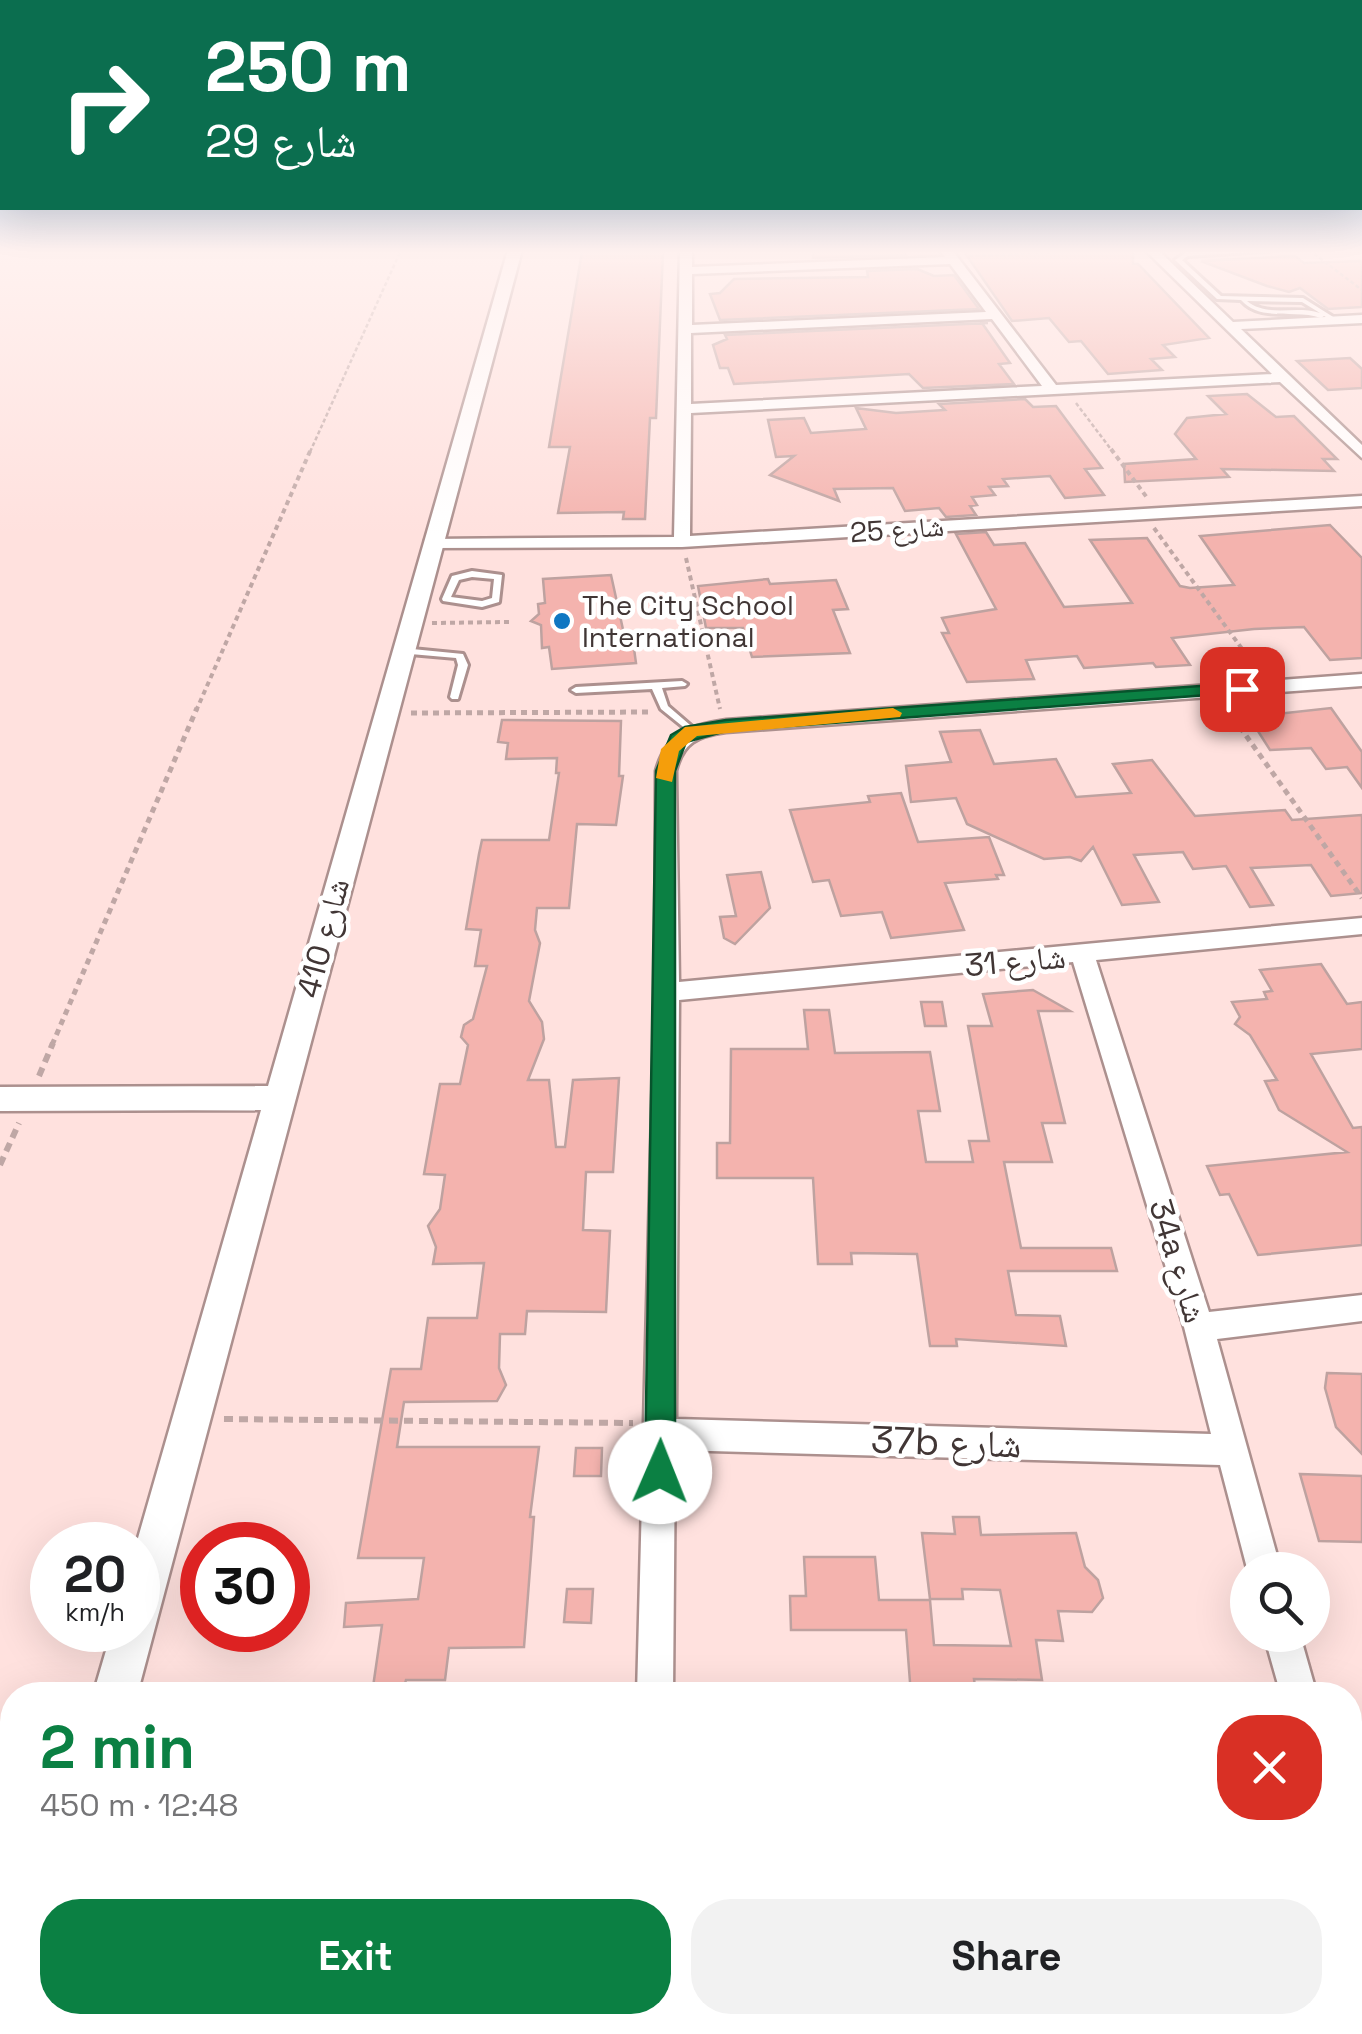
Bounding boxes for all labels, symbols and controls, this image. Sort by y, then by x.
text: 250 m [205,22,412,111]
icon: right [40,40,170,170]
text: شارع 29 [205,113,357,170]
street label: شارع 25 [849,508,945,550]
place label: The City School International [582,587,794,655]
marker: The City School International [551,610,573,632]
pin [1200,647,1285,732]
icon: arrive [1215,662,1270,717]
street label: شارع 410 [288,874,358,1002]
street label: شارع 31 [963,937,1067,985]
street label: 34a شارع [1140,1195,1216,1327]
street label: 37b شارع [870,1415,1022,1469]
position arrow [608,1420,712,1524]
speed limit sign: 30 [180,1522,310,1652]
text: 20 [64,1543,126,1607]
map controls [1230,1552,1330,1652]
button: search [1230,1552,1330,1652]
text: km/h [65,1596,125,1628]
text: 2 min [40,1709,195,1786]
button: close [1217,1715,1322,1820]
text: 450 m · 12:48 [40,1785,239,1825]
button: Exit [40,1899,671,2014]
button: Share [691,1899,1322,2014]

